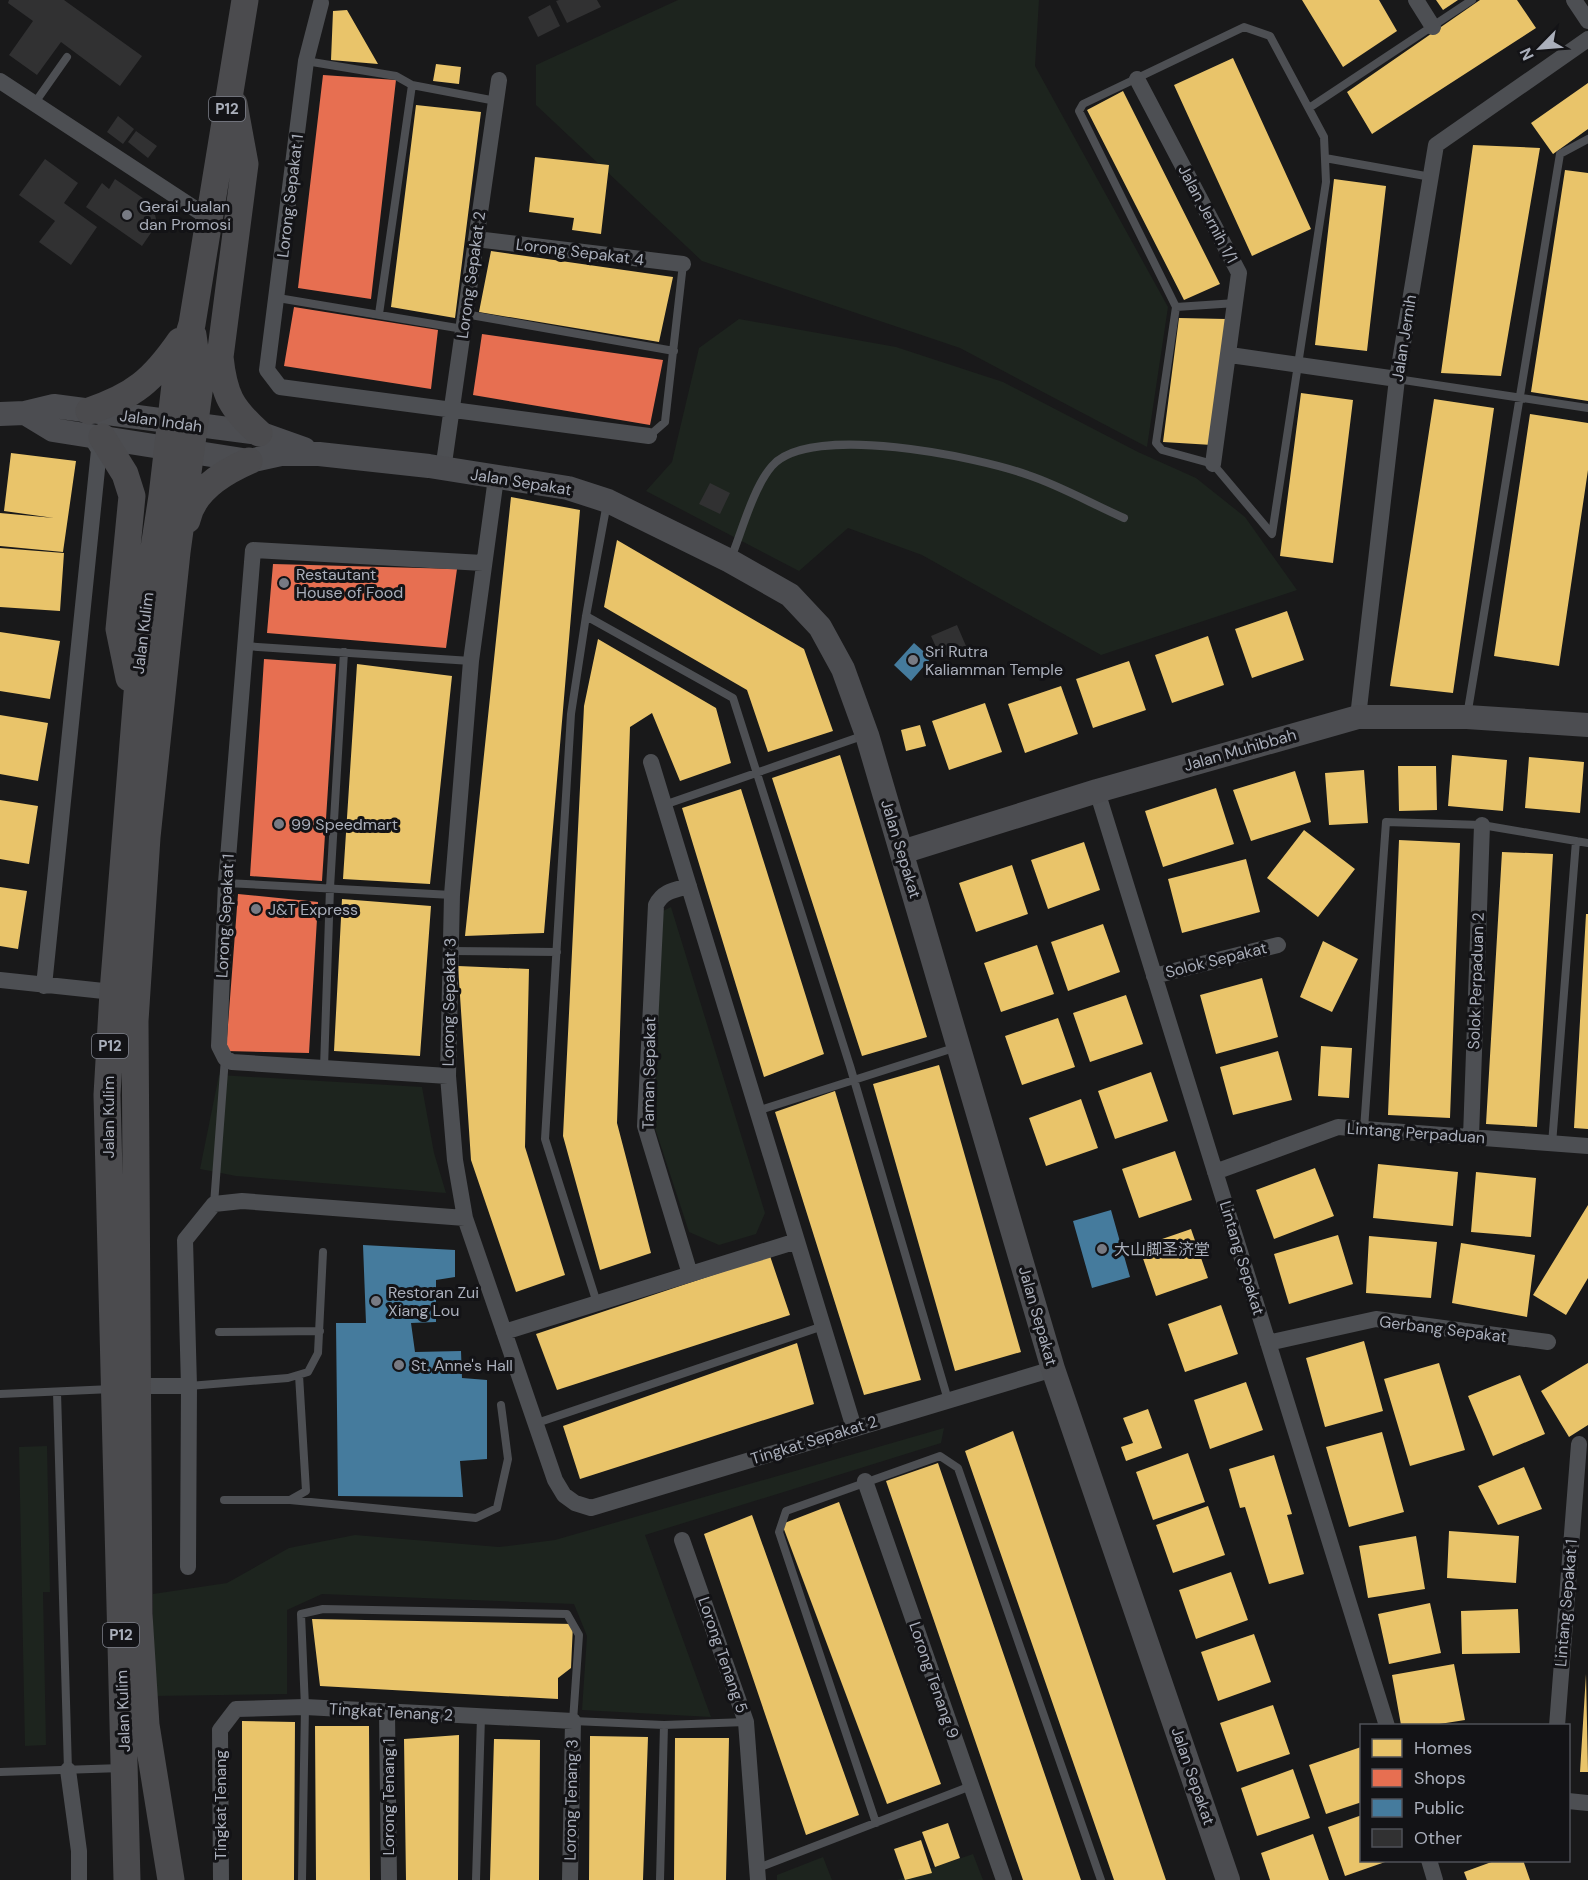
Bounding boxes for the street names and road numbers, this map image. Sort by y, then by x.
road number: P12 [209,97,245,121]
street label: Lorong Sepakat 1 [272,133,308,259]
street label: Jalan Jernih 1/1 [1173,161,1243,267]
street label: Lorong Sepakat 2 [452,210,490,340]
street label: Lorong Sepakat 4 [515,234,646,270]
street label: Jalan Jernih [1387,293,1421,383]
street label: Jalan Indah [118,405,204,437]
street label: Jalan Sepakat [469,464,573,500]
street label: Jalan Kulim [128,591,158,675]
street label: Jalan Muhibbah [1181,724,1299,776]
street label: Jalan Sepakat [876,797,926,901]
street label: Lorong Sepakat 1 [211,853,239,979]
street label: Solok Perpaduan 2 [1463,912,1489,1050]
street label: Solok Sepakat [1163,937,1269,983]
street label: Lorong Sepakat 3 [437,938,461,1066]
street label: Taman Sepakat [638,1016,660,1130]
road number: P12 [92,1034,128,1058]
street label: Jalan Kulim [98,1076,119,1158]
street label: Lintang Perpaduan [1346,1118,1486,1148]
street label: Lintang Sepakat [1215,1198,1269,1318]
street label: Jalan Sepakat [1014,1264,1062,1368]
street label: Gerbang Sepakat [1378,1311,1508,1347]
street label: Tingkat Sepakat 2 [748,1411,880,1469]
street label: Lintang Sepakat 1 [1550,1538,1582,1668]
street label: Lorong Tenang 5 [693,1594,753,1716]
street label: Lorong Tenang 9 [904,1619,964,1741]
road number: P12 [103,1623,139,1647]
street label: Jalan Kulim [111,1669,135,1753]
street label: Tingkat Tenang 2 [329,1698,453,1726]
street label: Jalan Sepakat [1166,1724,1220,1828]
street label: Lorong Tenang 1 [378,1739,399,1855]
street label: Lorong Tenang 3 [559,1739,583,1861]
street label: Tingkat Tenang [210,1750,231,1860]

